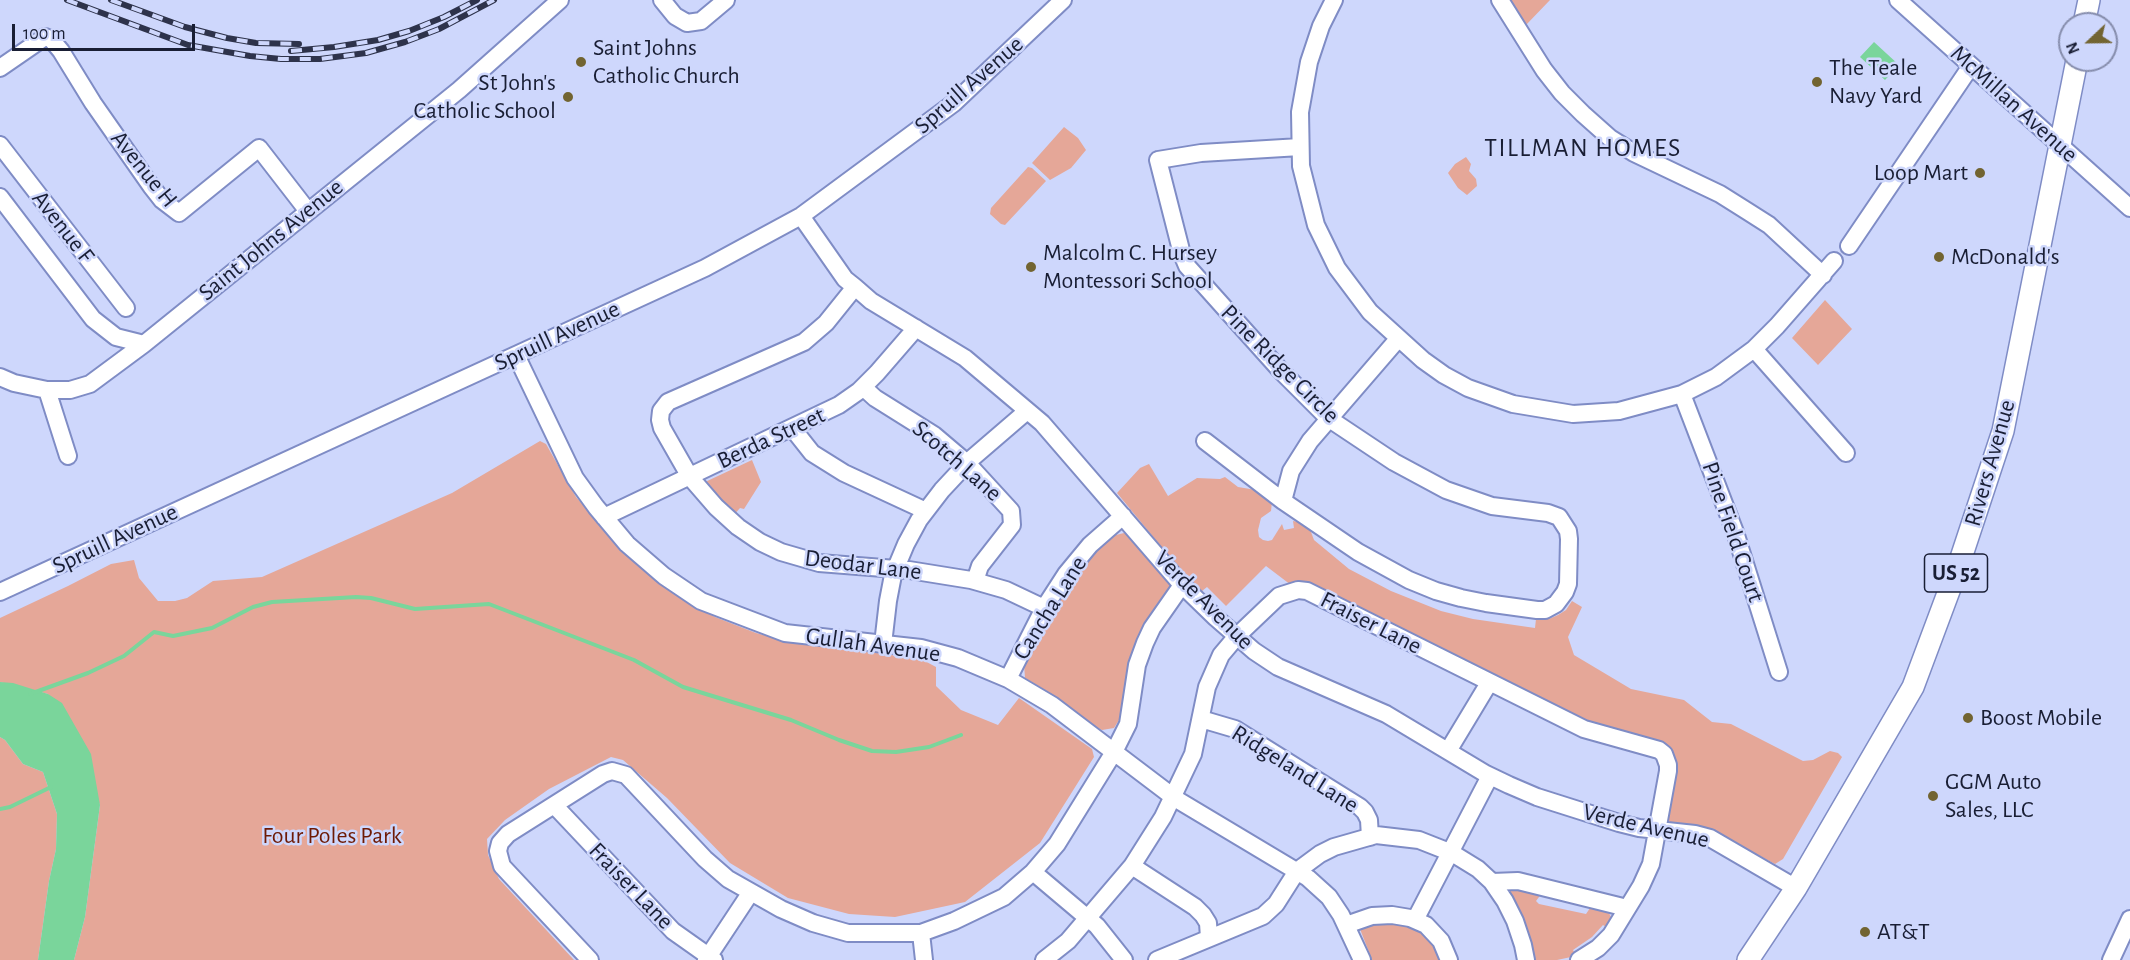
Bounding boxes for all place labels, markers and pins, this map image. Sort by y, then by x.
place label: Saint Johns Catholic Church [593,34,740,90]
place label: The Teale Navy Yard [1829,54,1922,110]
marker: Saint Johns Catholic Church [574,55,588,69]
place label: St John's Catholic School [414,69,556,125]
marker: The Teale Navy Yard [1810,75,1824,89]
marker: St John's Catholic School [561,90,575,104]
place label: Loop Mart [1874,159,1968,187]
marker: Loop Mart [1973,166,1987,180]
place label: Malcolm C. Hursey Montessori School [1043,239,1217,295]
place label: McDonald's [1951,243,2060,271]
marker: McDonald's [1932,250,1946,264]
marker: Malcolm C. Hursey Montessori School [1024,260,1038,274]
place label: Boost Mobile [1980,704,2102,732]
marker: Boost Mobile [1961,711,1975,725]
place label: GGM Auto Sales, LLC [1945,768,2041,824]
marker: GGM Auto Sales, LLC [1926,789,1940,803]
place label: AT&T [1877,918,1930,946]
marker: AT&T [1858,925,1872,939]

